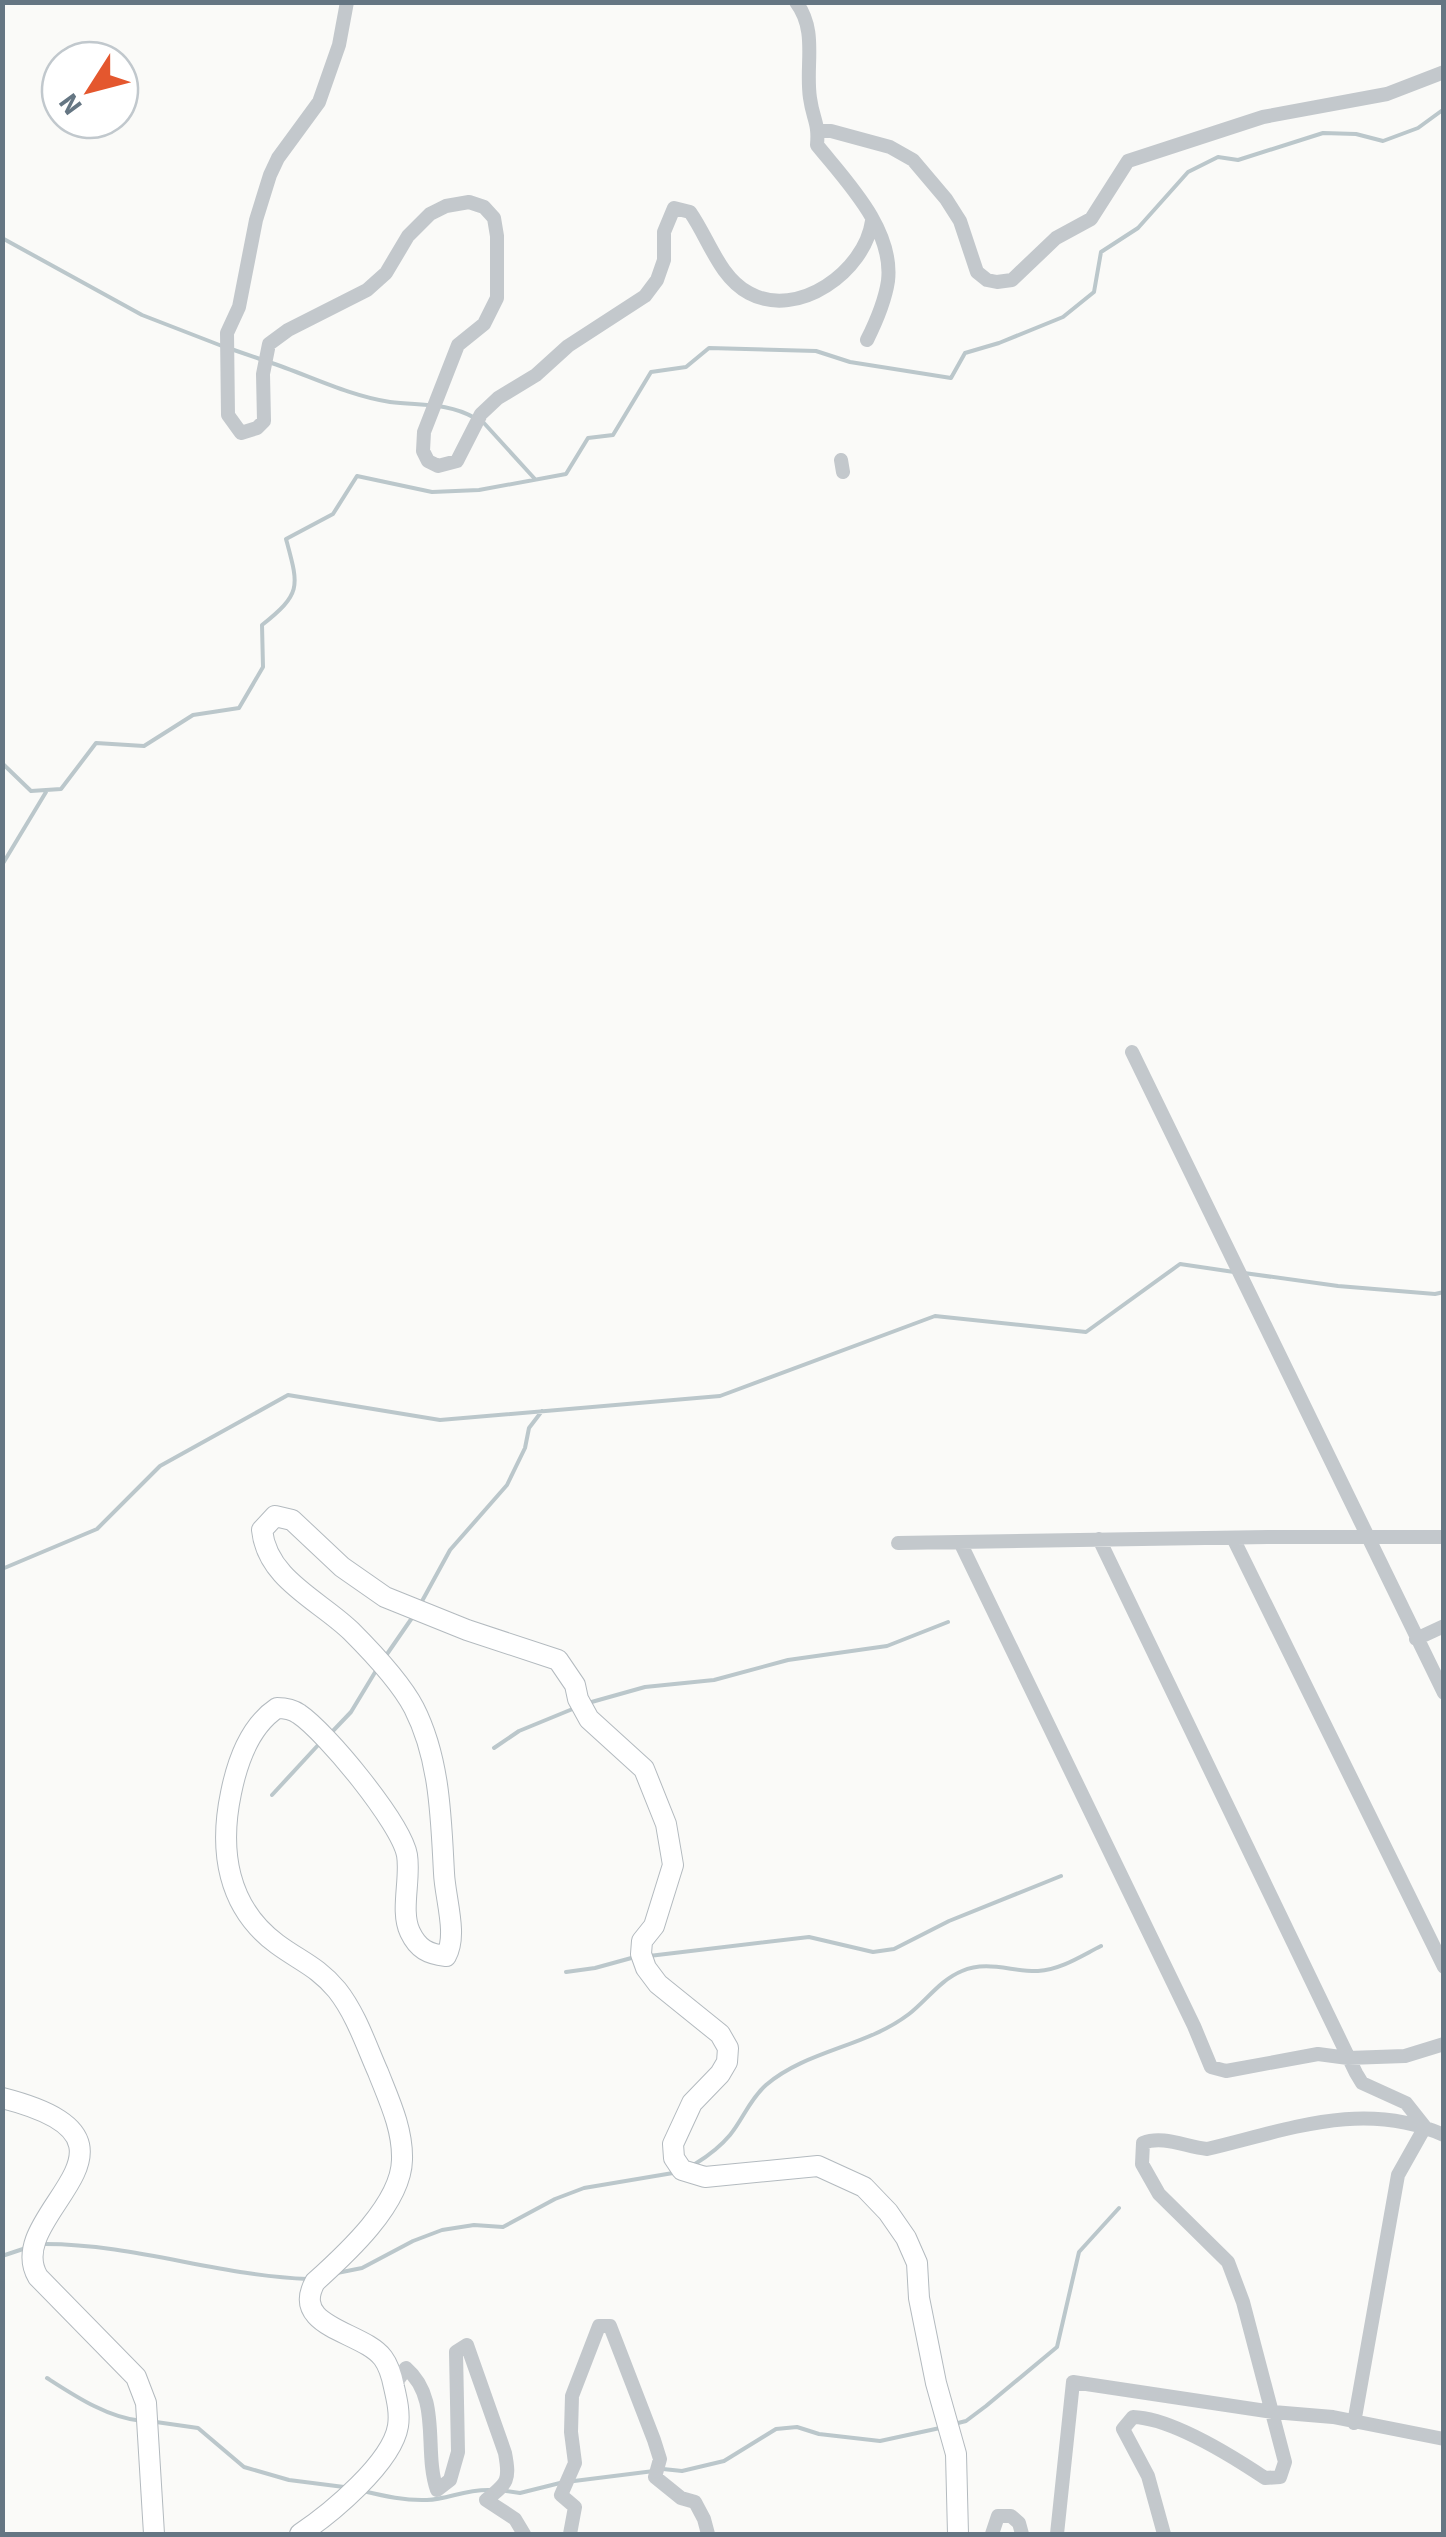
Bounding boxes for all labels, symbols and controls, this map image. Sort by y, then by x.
north arrow [40,40,140,140]
text: N [49,85,92,123]

